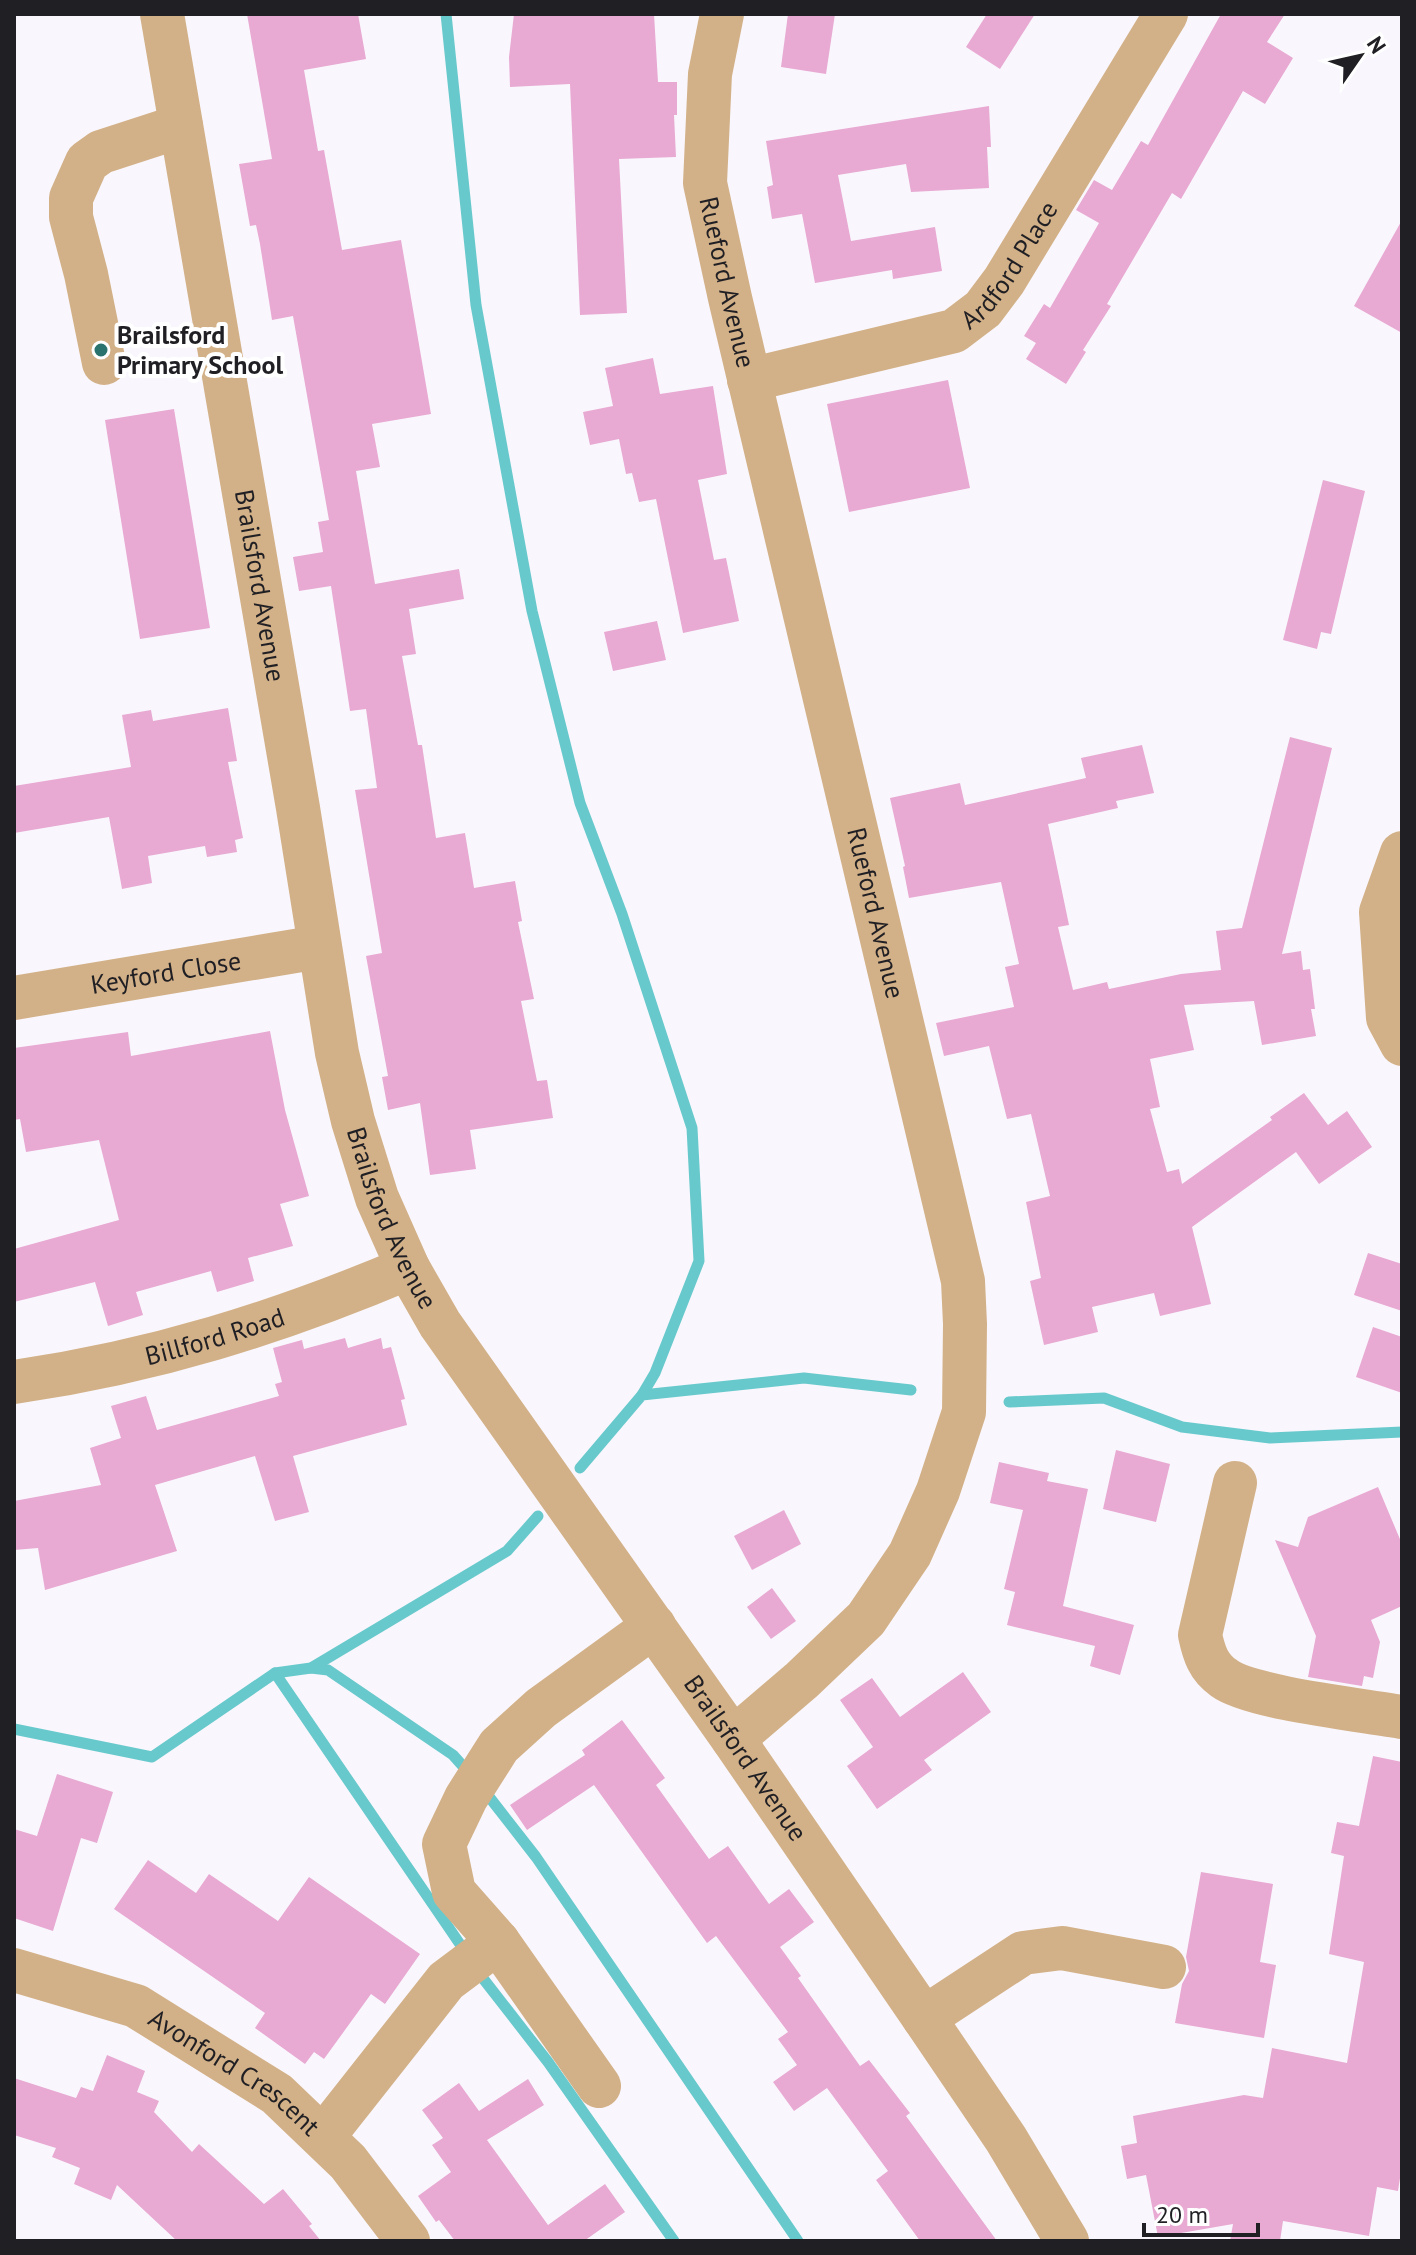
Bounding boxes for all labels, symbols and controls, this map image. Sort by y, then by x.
north arrow [1320,16,1400,96]
text: N [1361,31,1392,59]
street label: Rueford Avenue [692,193,763,371]
street label: Ardford Place [954,195,1065,336]
place label: Brailsford Primary School [117,318,283,381]
marker: Brailsford Primary School [92,341,110,359]
street label: Brailsford Avenue [228,487,293,684]
street label: Rueford Avenue [840,824,912,1002]
street label: Keyford Close [88,943,243,1001]
street label: Brailsford Avenue [340,1123,445,1315]
street label: Billford Road [141,1300,289,1372]
street label: Brailsford Avenue [677,1668,815,1847]
street label: Avonford Crescent [143,2001,327,2143]
scale bar [1144,2187,1258,2237]
text: 20 m [1156,2199,1208,2230]

